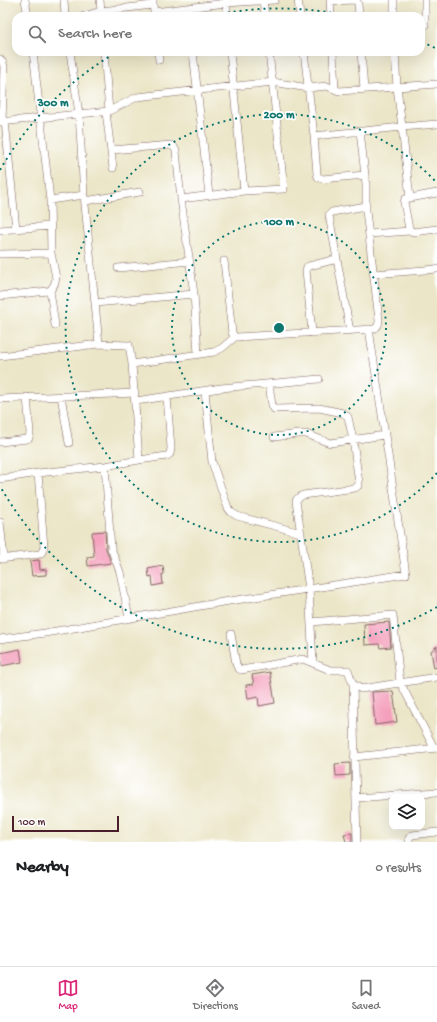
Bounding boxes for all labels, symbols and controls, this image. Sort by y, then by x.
search box [12,12,425,56]
icon: search [26,23,48,45]
text: Search here [58,25,132,43]
text: 300 m [36,97,69,111]
text: 200 m [264,109,295,123]
text: 100 m [263,216,294,230]
centre of rings [272,321,286,335]
map controls [389,794,425,830]
button: layers [389,794,425,830]
scale bar [12,814,119,833]
text: 100 m [18,817,45,829]
text: Nearby [16,858,69,878]
text: 0 results [375,861,421,876]
tab: Map [57,977,79,1013]
tab: Directions [193,977,238,1013]
tab: Saved [352,977,380,1013]

